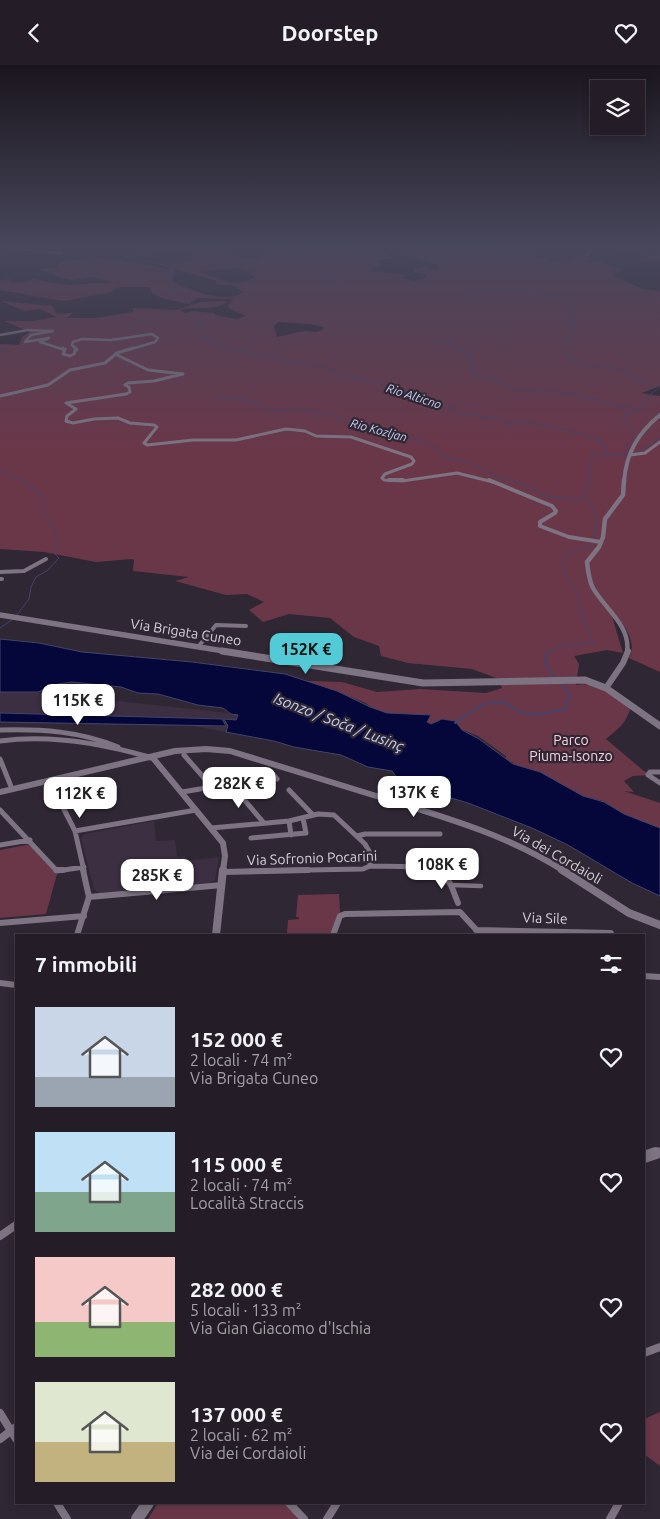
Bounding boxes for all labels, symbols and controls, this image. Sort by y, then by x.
icon: back [20,19,48,47]
icon: heart [612,19,640,47]
text: Doorstep [282,20,378,45]
map controls [590,80,645,135]
button: layers [590,80,645,135]
water label: Rio Alticno [385,381,444,411]
water label: Rio Kozljan [349,416,409,444]
street label: Via Brigata Cuneo [129,615,243,649]
pin: 152K € [265,633,347,675]
text: 152K € [281,640,331,658]
pin: 115K € [37,683,119,726]
water label: Isonzo / Soča / Lusinç [271,689,407,755]
text: 115K € [53,691,103,709]
park label: Parco Piuma-Isonzo [529,732,613,764]
pin: 282K € [198,767,280,809]
text: 282K € [214,774,264,792]
pin: 137K € [373,775,455,818]
pin: 112K € [39,777,121,819]
text: 137K € [389,783,439,801]
text: 112K € [55,784,105,802]
street label: Via dei Cordaioli [509,823,605,887]
pin: 108K € [401,847,483,890]
street label: Via Sofronio Pocarini [247,848,377,868]
text: 108K € [417,855,467,873]
pin: 285K € [116,859,198,901]
text: 285K € [132,866,182,884]
street label: Via Sile [522,909,568,927]
icon: filters [597,950,625,978]
text: 7 immobili [35,952,137,976]
icon: home [75,1027,135,1087]
text: 152 000 € [190,1027,283,1051]
icon: heart [597,1043,625,1071]
text: 2 locali · 74 m² [190,1051,292,1069]
text: Via Brigata Cuneo [190,1069,318,1087]
icon: home [75,1152,135,1212]
text: 115 000 € [190,1152,283,1176]
icon: heart [597,1168,625,1196]
text: 2 locali · 74 m² [190,1176,292,1194]
text: Località Straccis [190,1194,304,1212]
icon: home [75,1277,135,1337]
text: 282 000 € [190,1277,283,1301]
icon: heart [597,1293,625,1321]
text: 5 locali · 133 m² [190,1301,302,1319]
text: Via Gian Giacomo d'Ischia [190,1319,371,1337]
icon: home [75,1402,135,1462]
text: 137 000 € [190,1402,283,1426]
icon: heart [597,1418,625,1446]
text: 2 locali · 62 m² [190,1426,292,1444]
text: Via dei Cordaioli [190,1444,306,1462]

